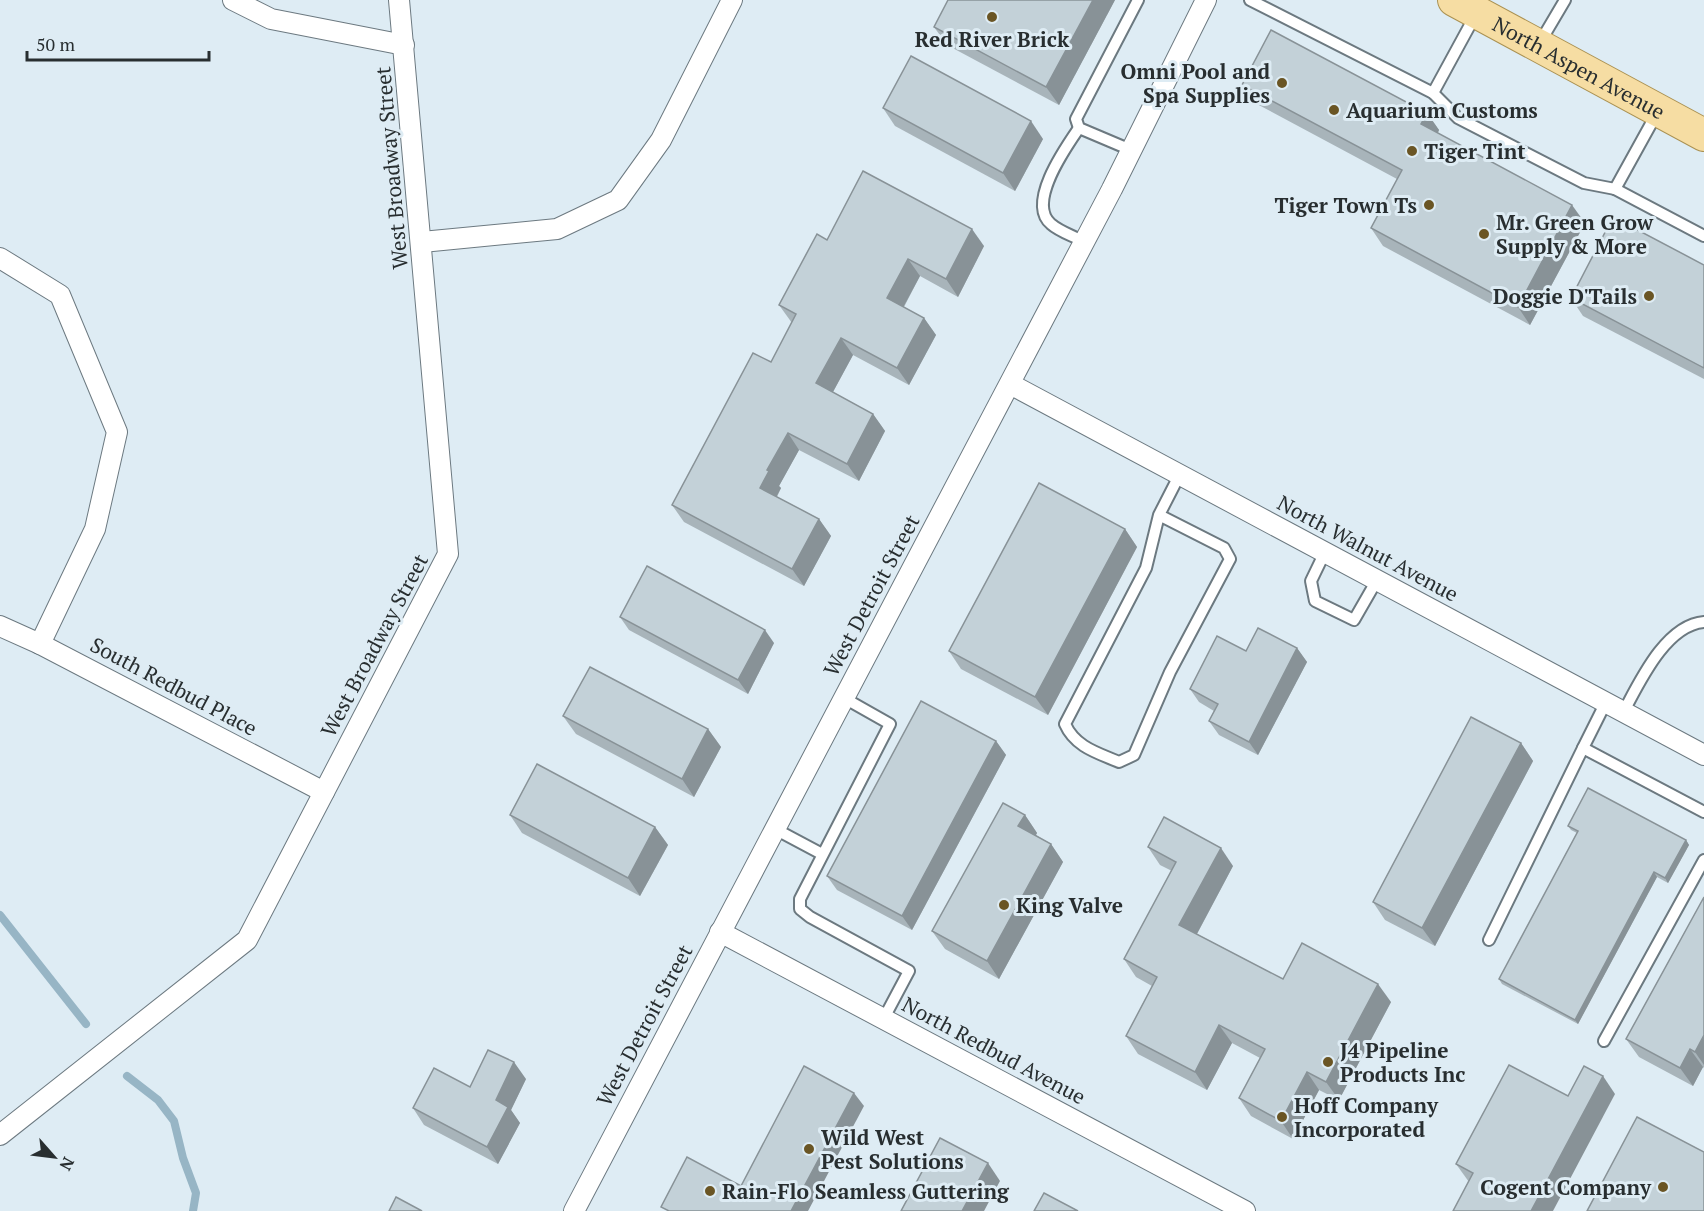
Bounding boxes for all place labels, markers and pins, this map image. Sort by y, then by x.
marker: Red River Brick [985,10,999,24]
place label: Red River Brick [915,25,1070,53]
place label: Omni Pool and Spa Supplies [1120,57,1270,109]
marker: Omni Pool and Spa Supplies [1275,76,1289,90]
place label: Aquarium Customs [1346,96,1538,124]
marker: Aquarium Customs [1327,103,1341,117]
place label: Tiger Tint [1424,137,1526,165]
marker: Tiger Tint [1405,144,1419,158]
place label: Tiger Town Ts [1275,191,1417,219]
marker: Tiger Town Ts [1422,198,1436,212]
place label: Mr. Green Grow Supply & More [1496,208,1654,260]
marker: Mr. Green Grow Supply & More [1477,227,1491,241]
place label: Doggie D'Tails [1493,282,1637,310]
marker: Doggie D'Tails [1642,289,1656,303]
place label: King Valve [1016,891,1123,919]
marker: King Valve [997,898,1011,912]
place label: J4 Pipeline Products Inc [1340,1036,1465,1088]
marker: J4 Pipeline Products Inc [1321,1055,1335,1069]
place label: Hoff Company Incorporated [1294,1091,1439,1143]
marker: Hoff Company Incorporated [1275,1110,1289,1124]
place label: Wild West Pest Solutions [821,1123,964,1175]
marker: Wild West Pest Solutions [802,1142,816,1156]
place label: Cogent Company [1480,1173,1652,1201]
place label: Rain-Flo Seamless Guttering [722,1177,1010,1205]
marker: Cogent Company [1656,1180,1670,1194]
marker: Rain-Flo Seamless Guttering [703,1184,717,1198]

